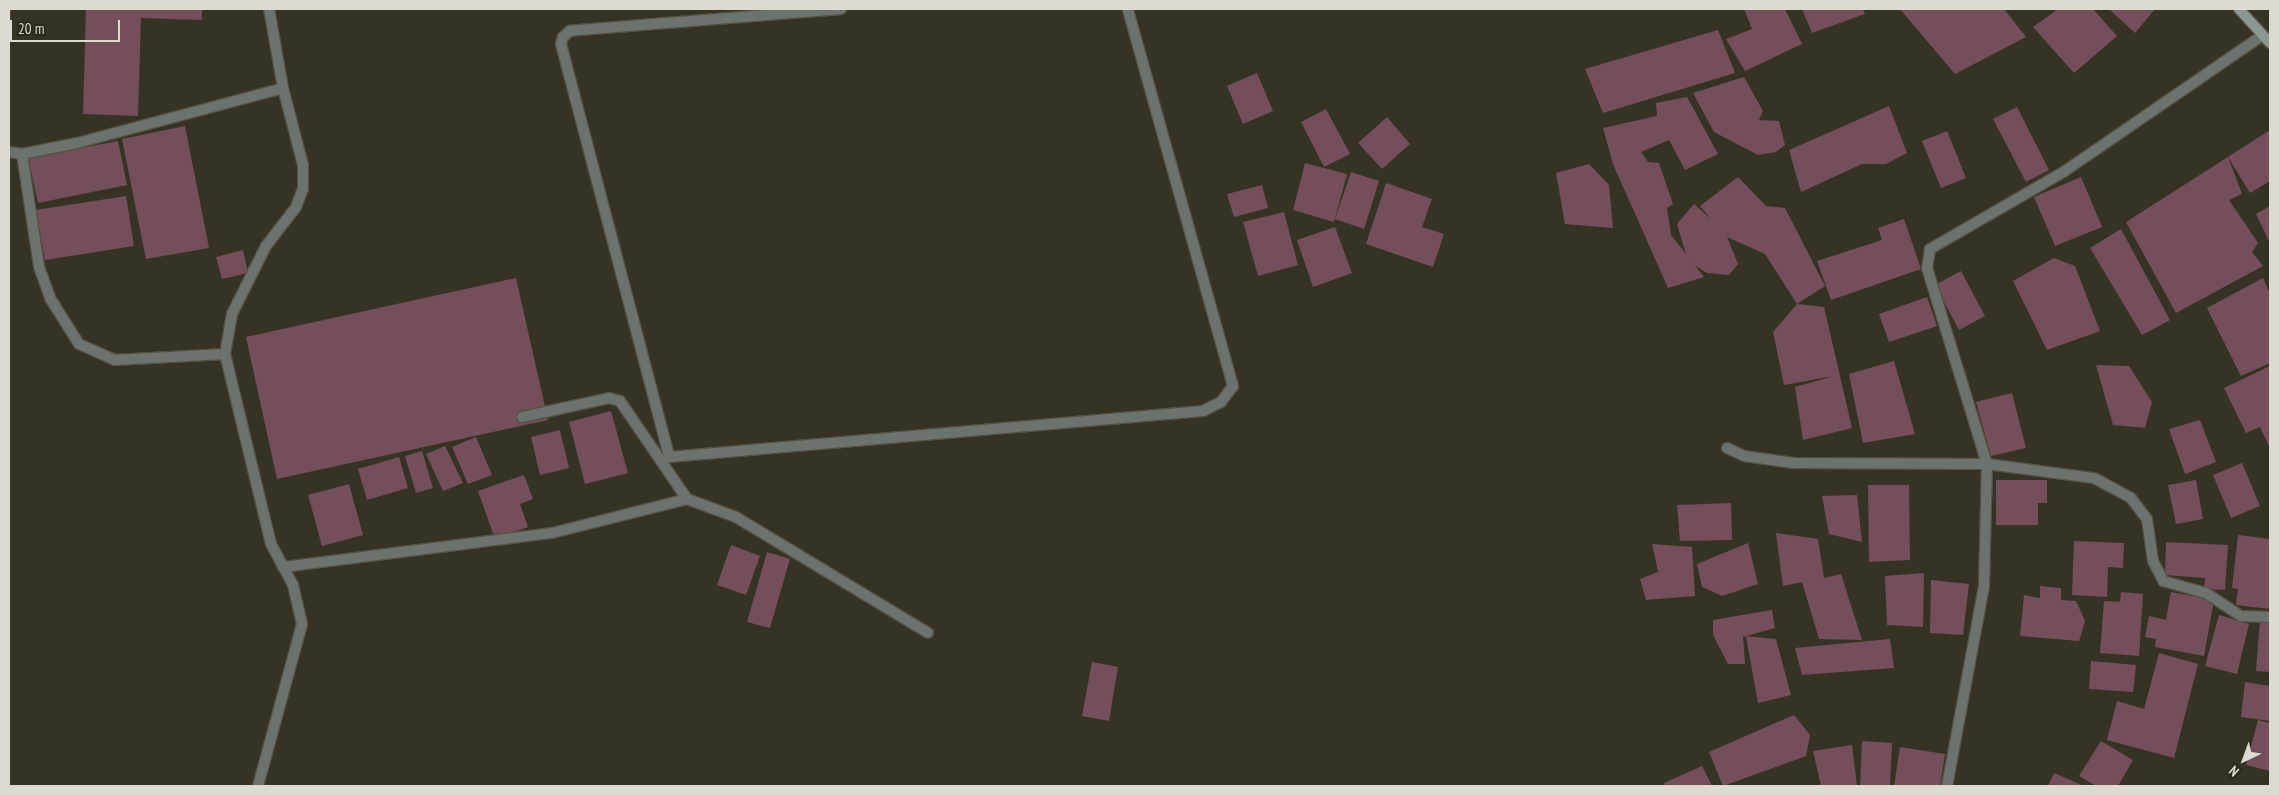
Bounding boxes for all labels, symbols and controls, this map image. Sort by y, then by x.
scale bar [12,10,122,42]
text: 20 m [18,19,44,38]
north arrow [2219,735,2269,785]
text: N [2225,762,2243,780]

